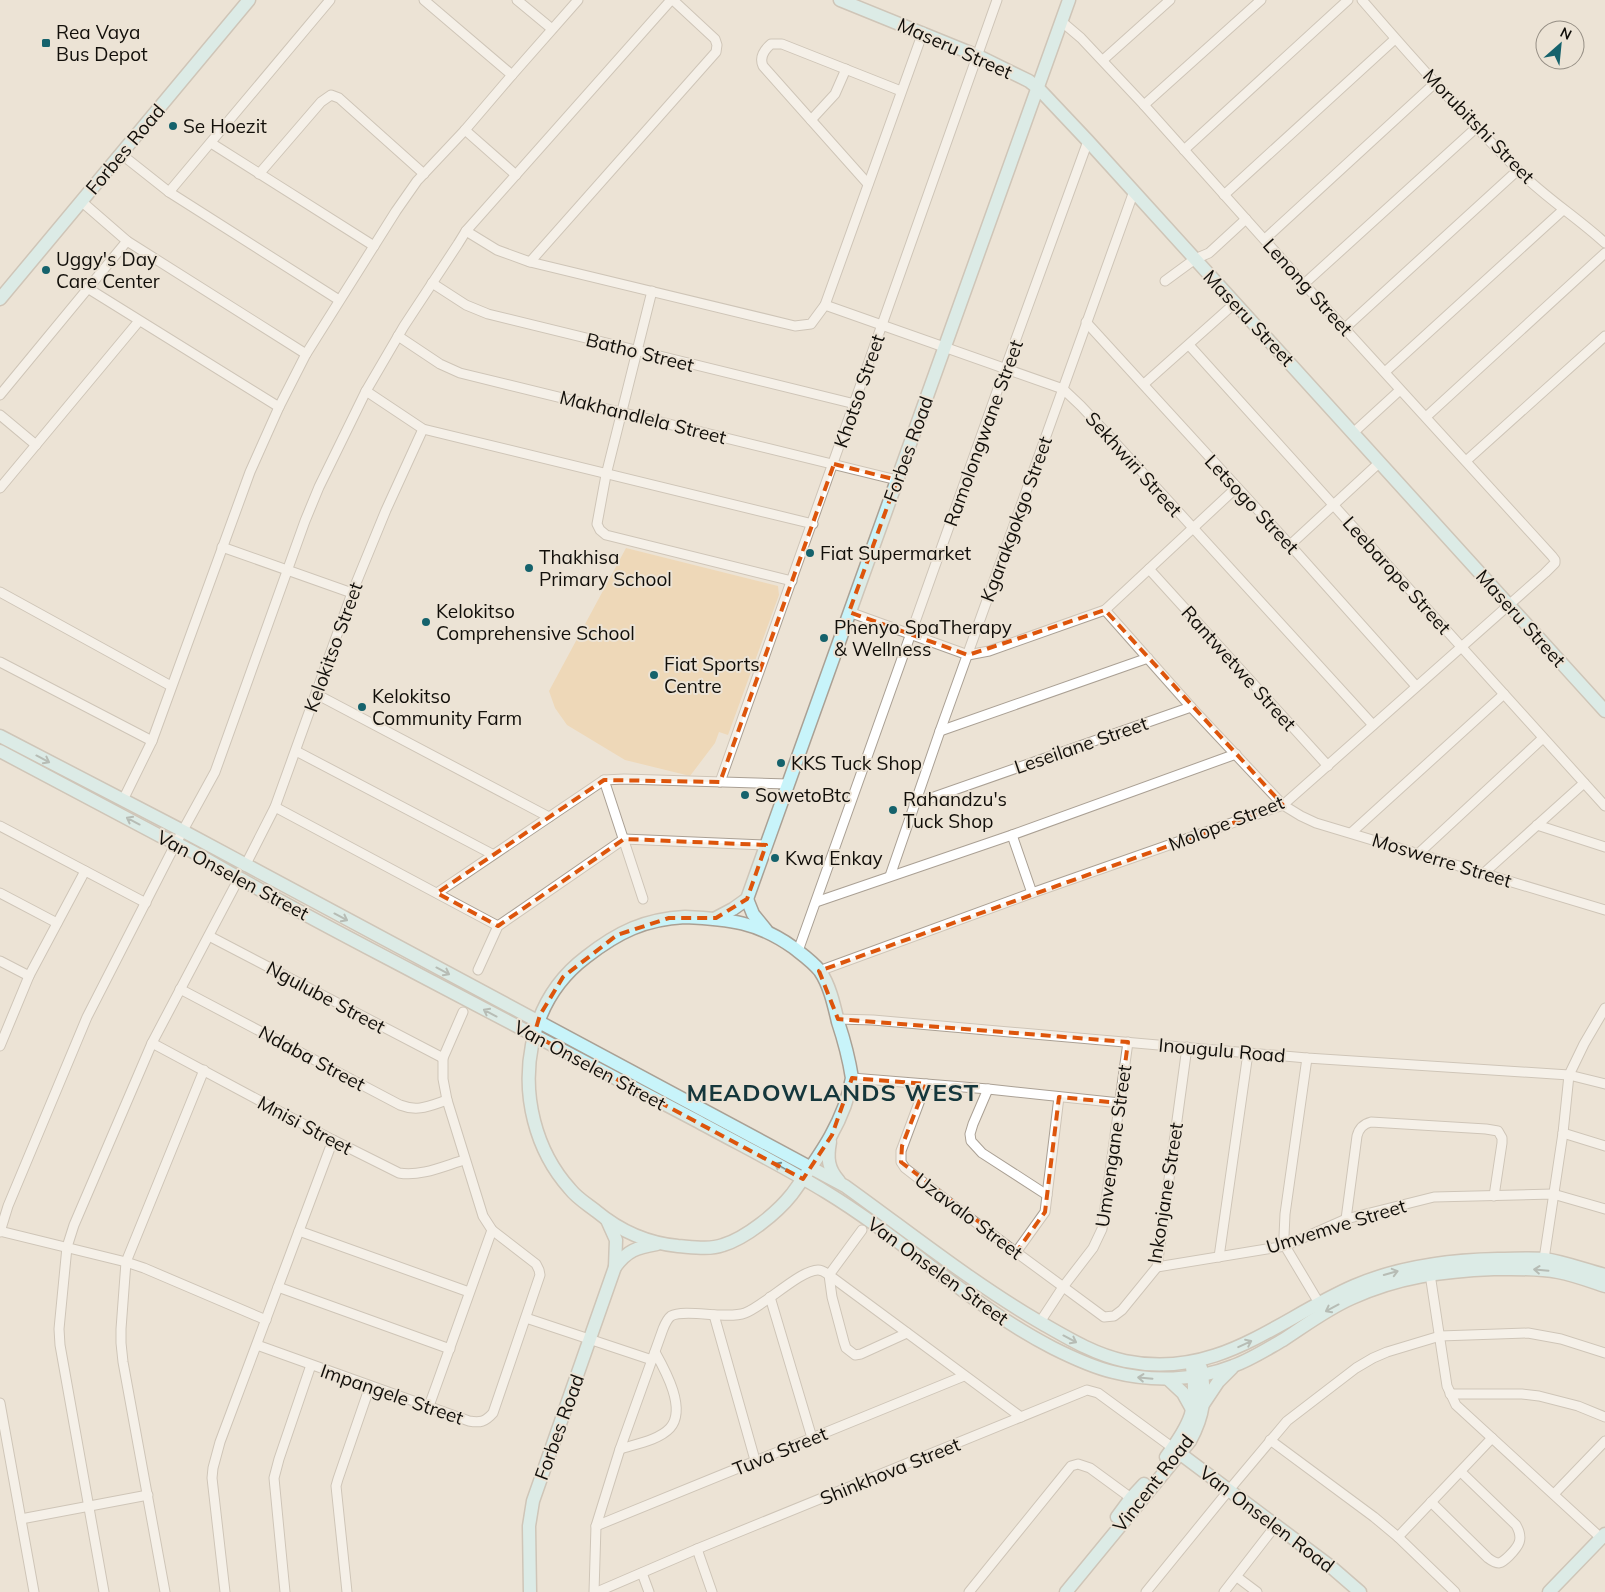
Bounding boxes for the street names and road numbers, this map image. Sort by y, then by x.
street label: Maseru Street [894,12,1016,84]
street label: Morubitshi Street [1418,64,1540,189]
street label: Forbes Road [80,99,170,199]
street label: Lenong Street [1258,233,1358,341]
street label: Maseru Street [1198,265,1300,371]
street label: Batho Street [584,327,697,377]
street label: Khotso Street [828,331,890,451]
street label: Ramolongwane Street [938,336,1028,530]
street label: Makhandlela Street [557,385,729,449]
street label: Forbes Road [878,393,938,505]
street label: Sekhwiri Street [1081,407,1188,522]
street label: Kgarakgokgo Street [975,433,1057,605]
street label: Letsogo Street [1200,449,1304,559]
street label: Leebarope Street [1338,511,1457,639]
street label: Maseru Street [1471,564,1571,672]
street label: Kelokitso Street [298,579,368,715]
street label: Rantwetwe Street [1177,600,1302,736]
street label: Leseilane Street [1011,711,1151,779]
street label: Molope Street [1165,790,1287,856]
street label: Van Onselen Street [153,825,313,925]
street label: Moswerre Street [1369,827,1515,893]
street label: Ngulube Street [262,956,390,1039]
street label: Van Onselen Street [510,1015,670,1115]
street label: Ndaba Street [255,1020,370,1096]
street label: Inougulu Road [1158,1032,1286,1068]
street label: Umvengane Street [1090,1063,1136,1229]
street label: Mnisi Street [254,1090,357,1160]
street label: Inkonjane Street [1142,1120,1188,1265]
street label: Uzavalo Street [910,1168,1028,1265]
street label: Umvemve Street [1263,1193,1409,1259]
street label: Van Onselen Street [863,1212,1014,1330]
street label: Impangele Street [317,1358,467,1430]
street label: Forbes Road [529,1371,589,1483]
street label: Tuva Street [729,1421,831,1481]
street label: Vincent Road [1107,1429,1199,1537]
street label: Shinkhova Street [816,1432,964,1510]
street label: Van Onselen Road [1195,1460,1339,1578]

